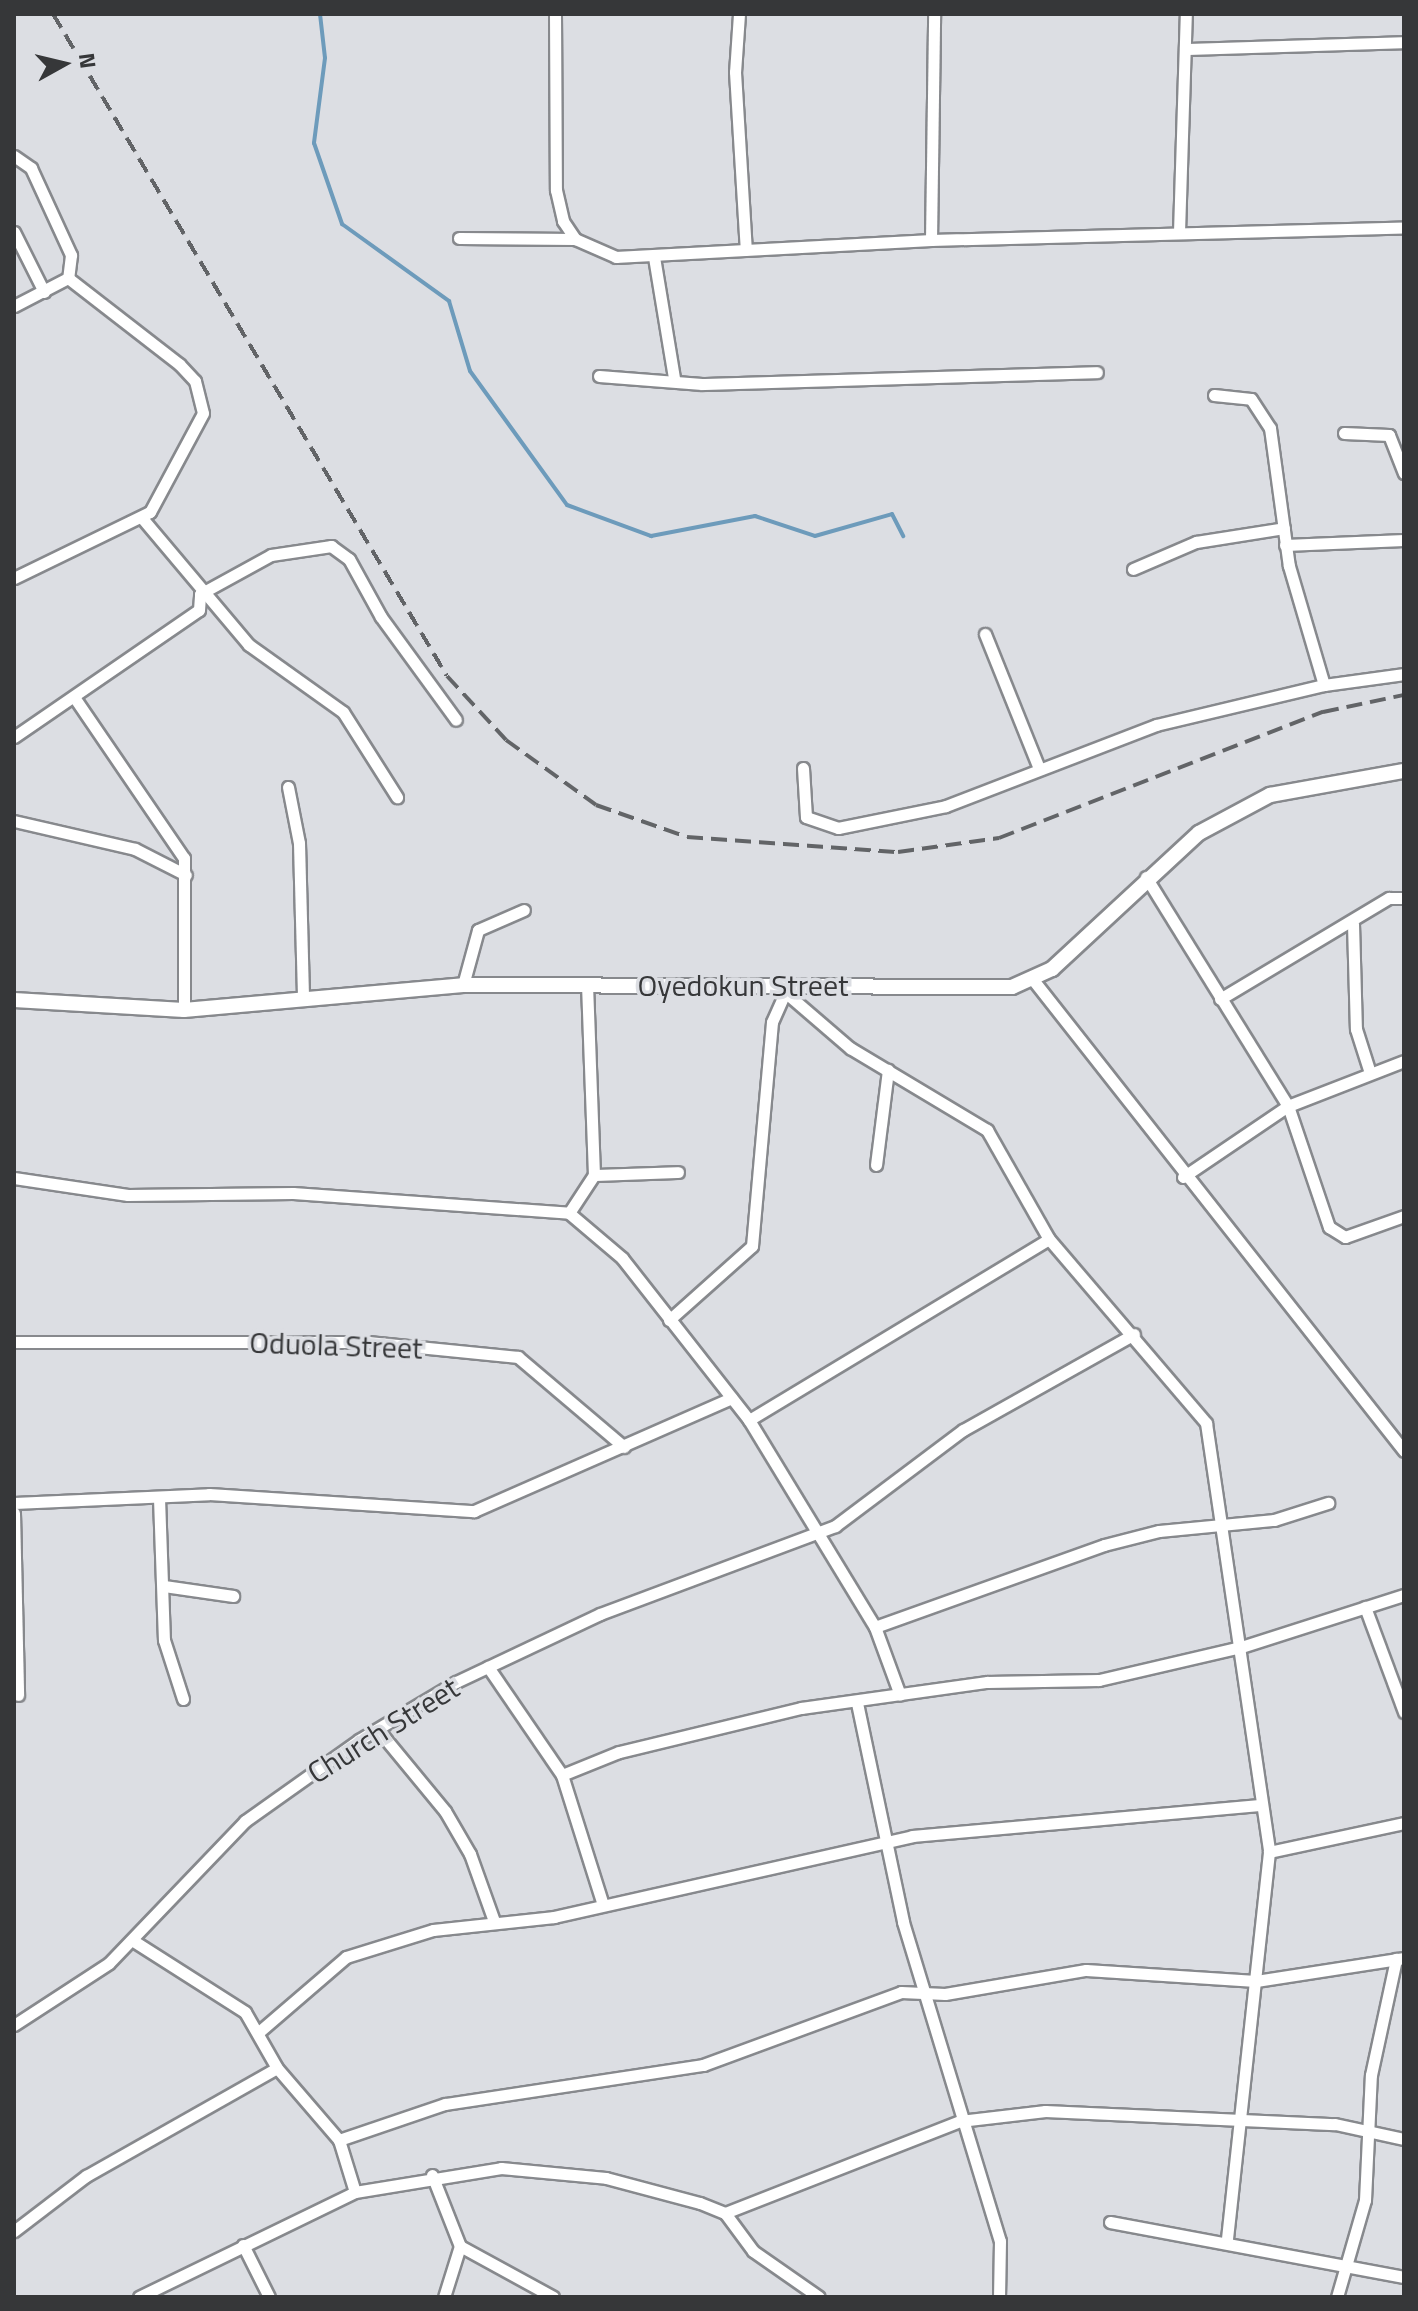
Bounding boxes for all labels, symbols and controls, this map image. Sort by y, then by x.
north arrow [24,24,104,104]
text: N [70,51,106,71]
street label: Oyedokun Street [637,967,849,1003]
street label: Oduola Street [249,1324,423,1366]
street label: Church Street [301,1669,465,1791]

